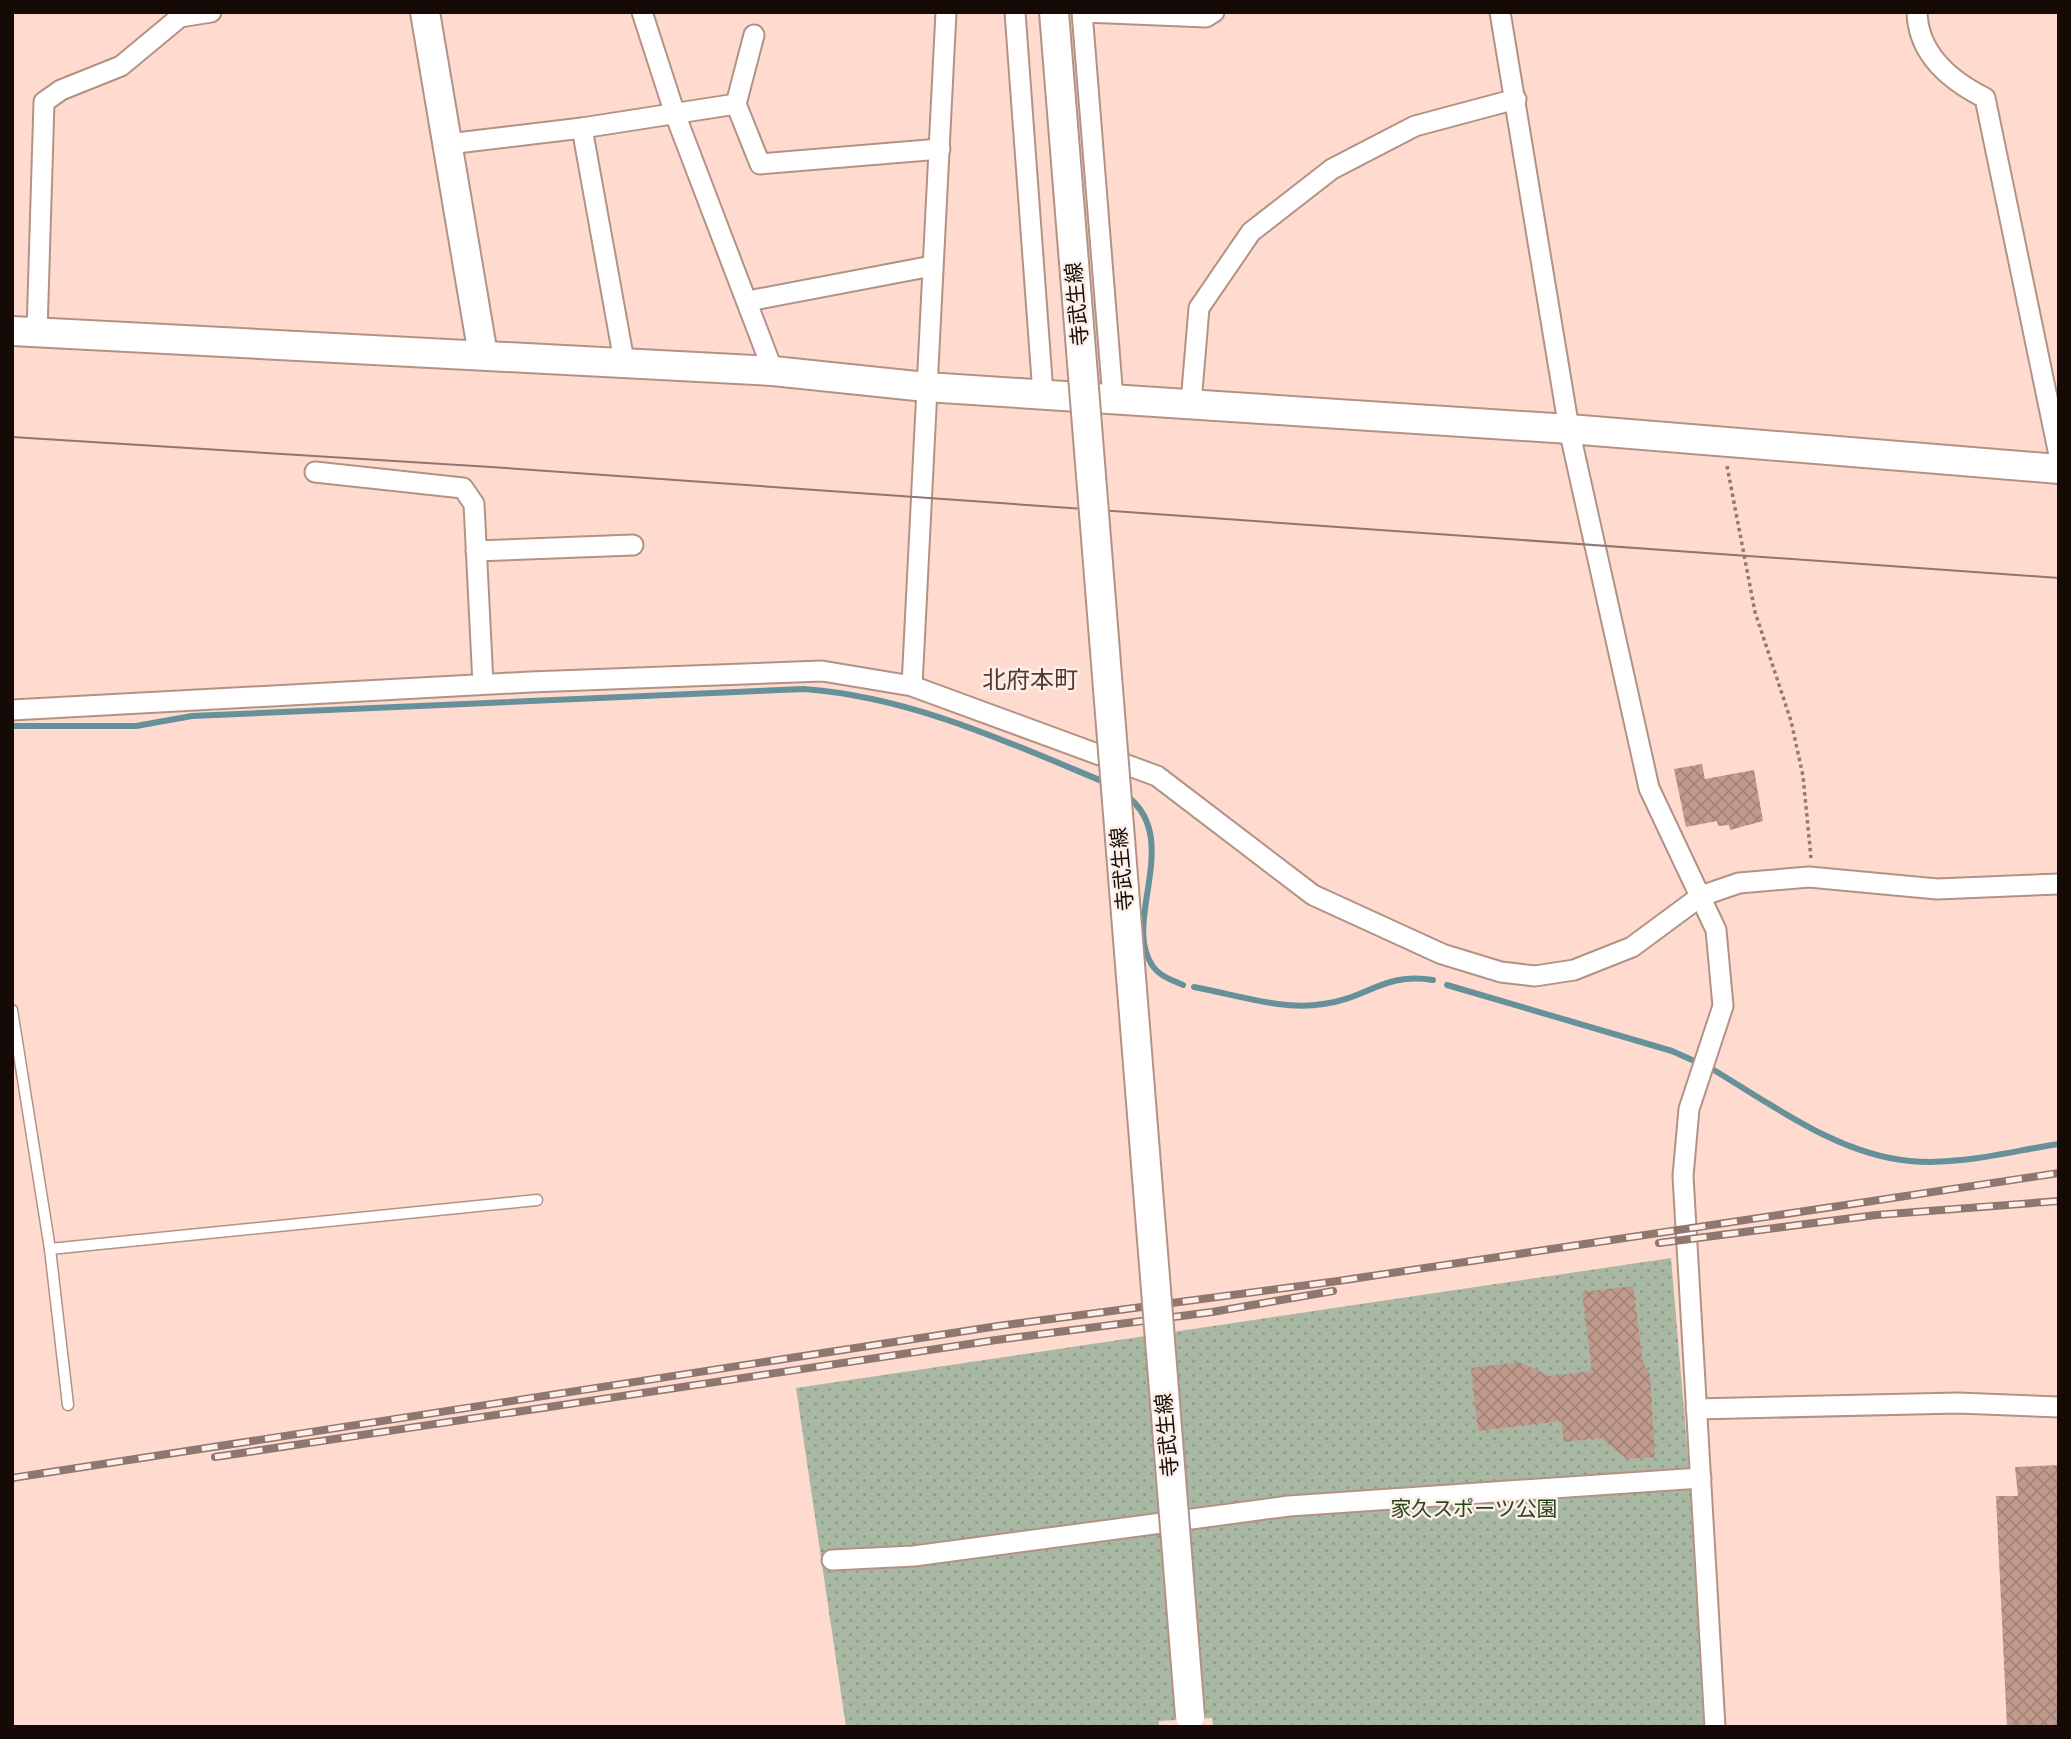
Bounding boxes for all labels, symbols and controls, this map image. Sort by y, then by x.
street label: 寺武生線 [1061,261,1094,347]
district label: 北府本町 [982,666,1078,695]
street label: 寺武生線 [1106,826,1139,912]
street label: 寺武生線 [1151,1392,1184,1478]
park label: 家久スポーツ公園 [1390,1497,1558,1522]

